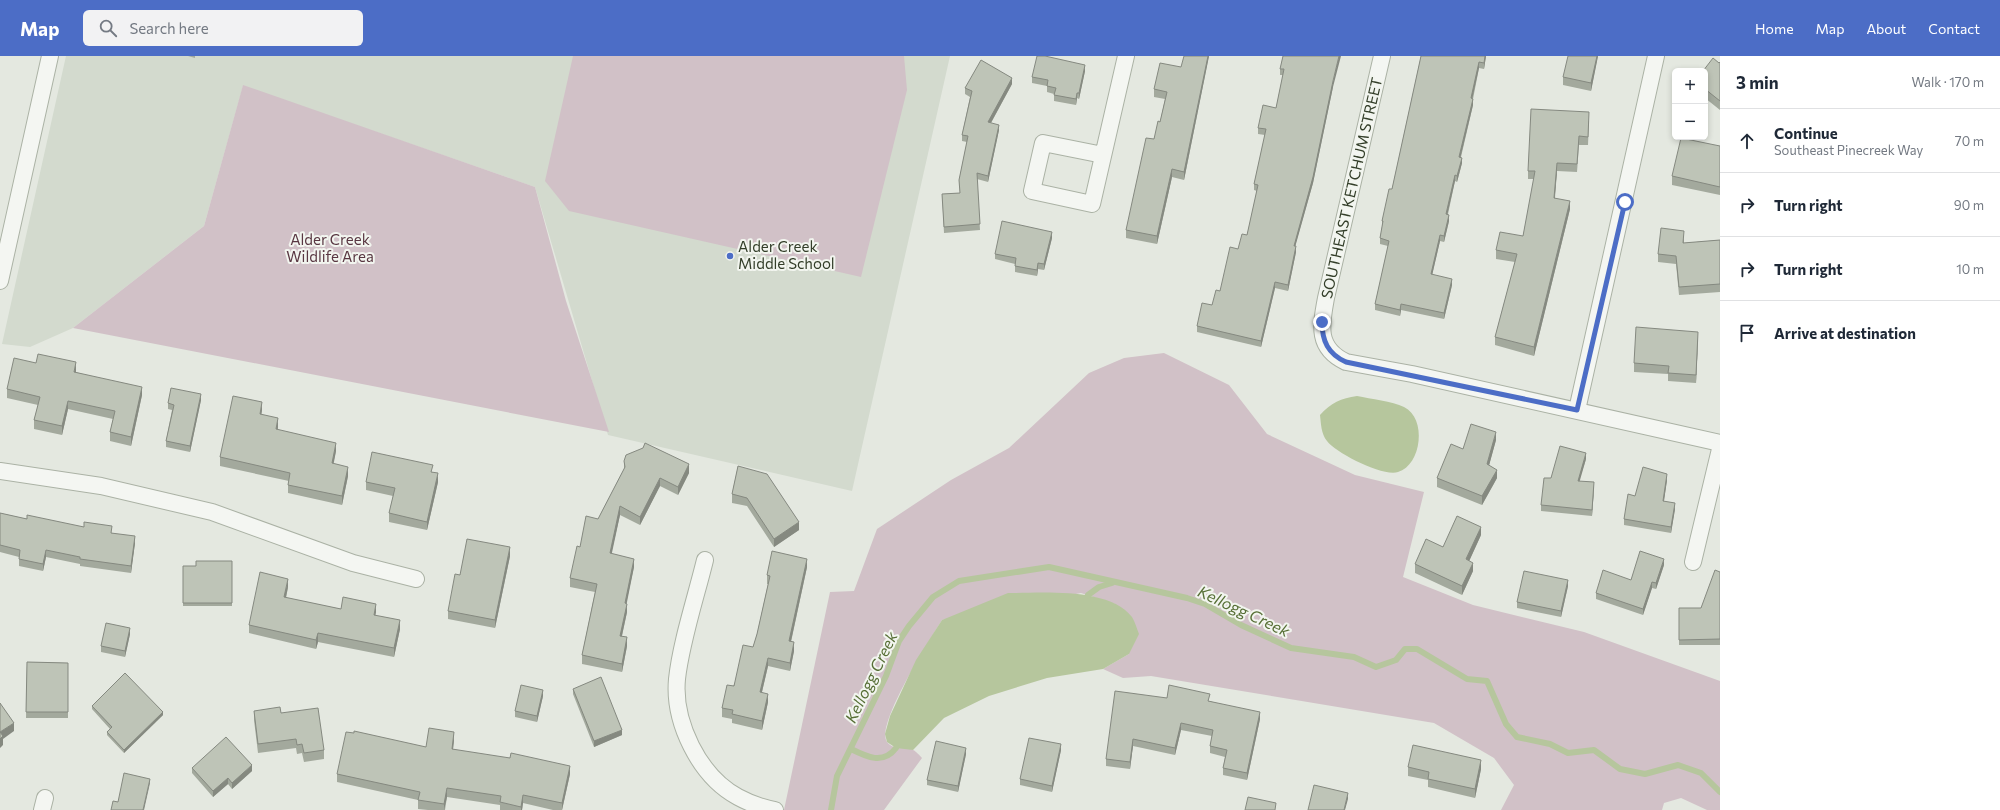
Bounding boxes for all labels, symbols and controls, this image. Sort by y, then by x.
search box [83,10,363,46]
text: Map [20,17,59,40]
icon: search [97,17,119,39]
text: Search here [129,19,209,37]
text: Home [1755,20,1794,37]
text: Map [1816,20,1844,37]
text: About [1866,20,1906,37]
text: Contact [1928,20,1980,37]
map controls [1672,68,1708,140]
button: + [1672,68,1708,104]
text: 3 min [1736,72,1779,93]
text: Walk · 170 m [1912,74,1984,90]
street label: SOUTHEAST KETCHUM STREET [1317,75,1385,300]
button: − [1672,104,1708,140]
text: Continue [1774,124,1838,142]
icon: ahead [1736,130,1758,152]
text: 70 m [1955,133,1984,149]
text: Southeast Pinecreek Way [1774,142,1923,158]
route start [1616,193,1634,211]
icon: right [1736,194,1758,216]
text: Turn right [1774,196,1843,214]
text: 90 m [1954,197,1984,213]
park label: Alder Creek Wildlife Area [286,230,374,265]
place label: Alder Creek Middle School [738,237,835,272]
marker: Alder Creek Middle School [725,251,735,261]
icon: right [1736,258,1758,280]
text: Turn right [1774,260,1843,278]
text: 10 m [1956,261,1984,277]
route end [1313,313,1331,331]
icon: arrive [1736,322,1758,344]
text: Arrive at destination [1774,324,1916,342]
water label: Kellogg Creek [1195,581,1293,640]
water label: Kellogg Creek [840,628,901,725]

